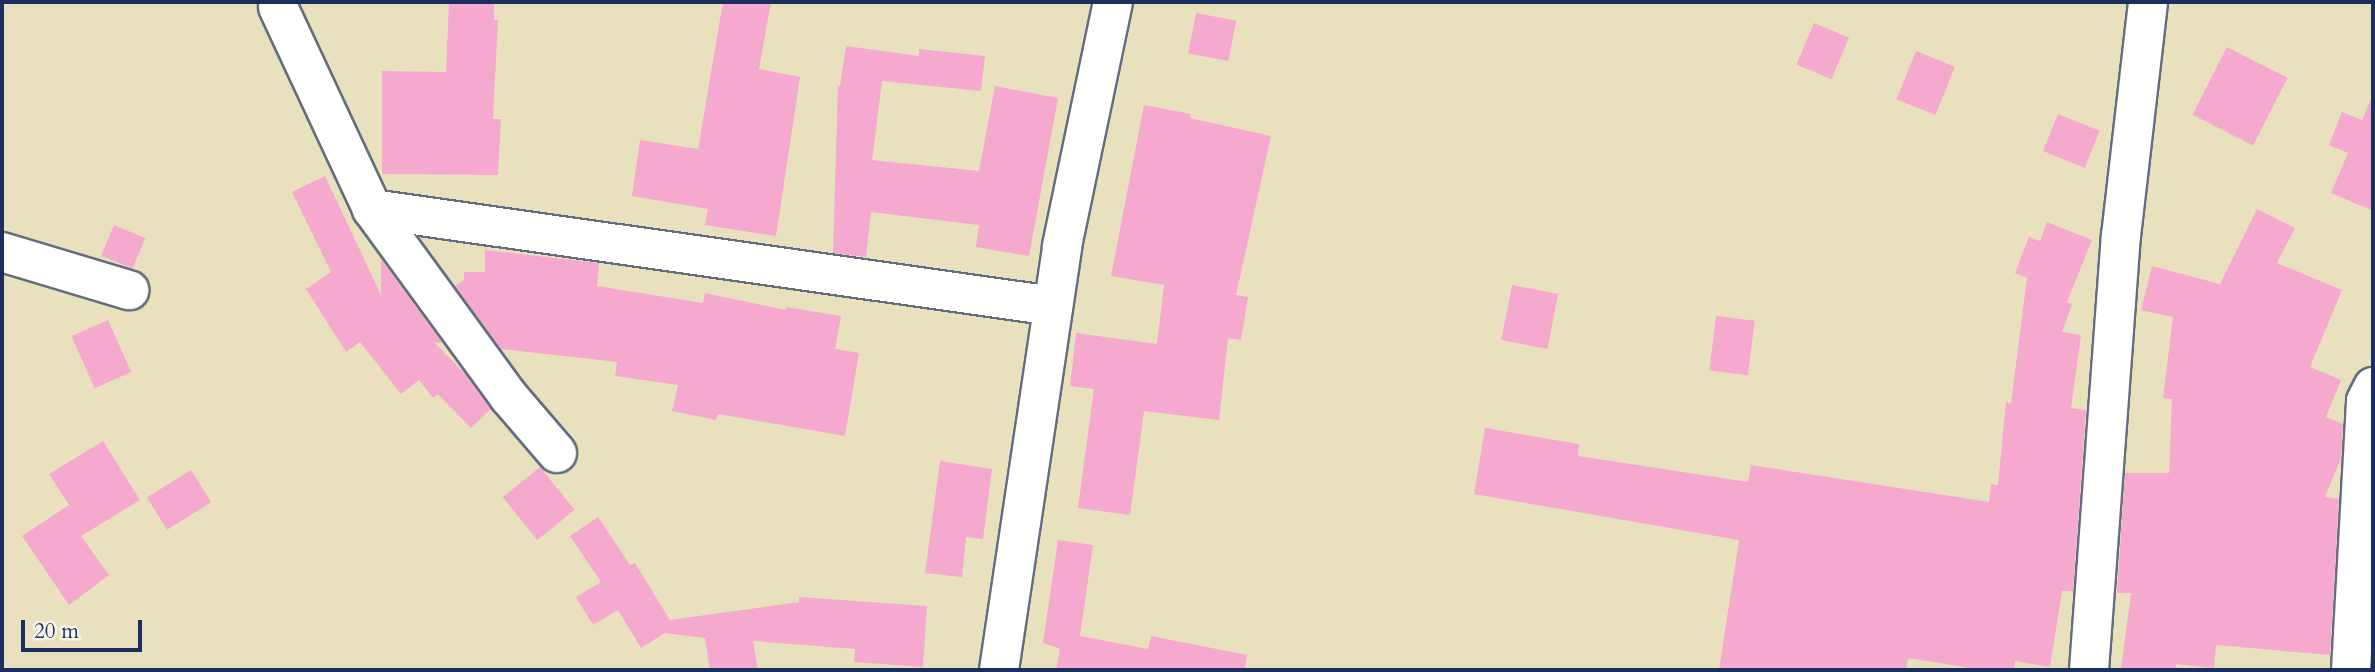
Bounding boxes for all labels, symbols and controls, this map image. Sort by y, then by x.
scale bar [24,606,145,650]
text: 20 m [34,617,79,646]

